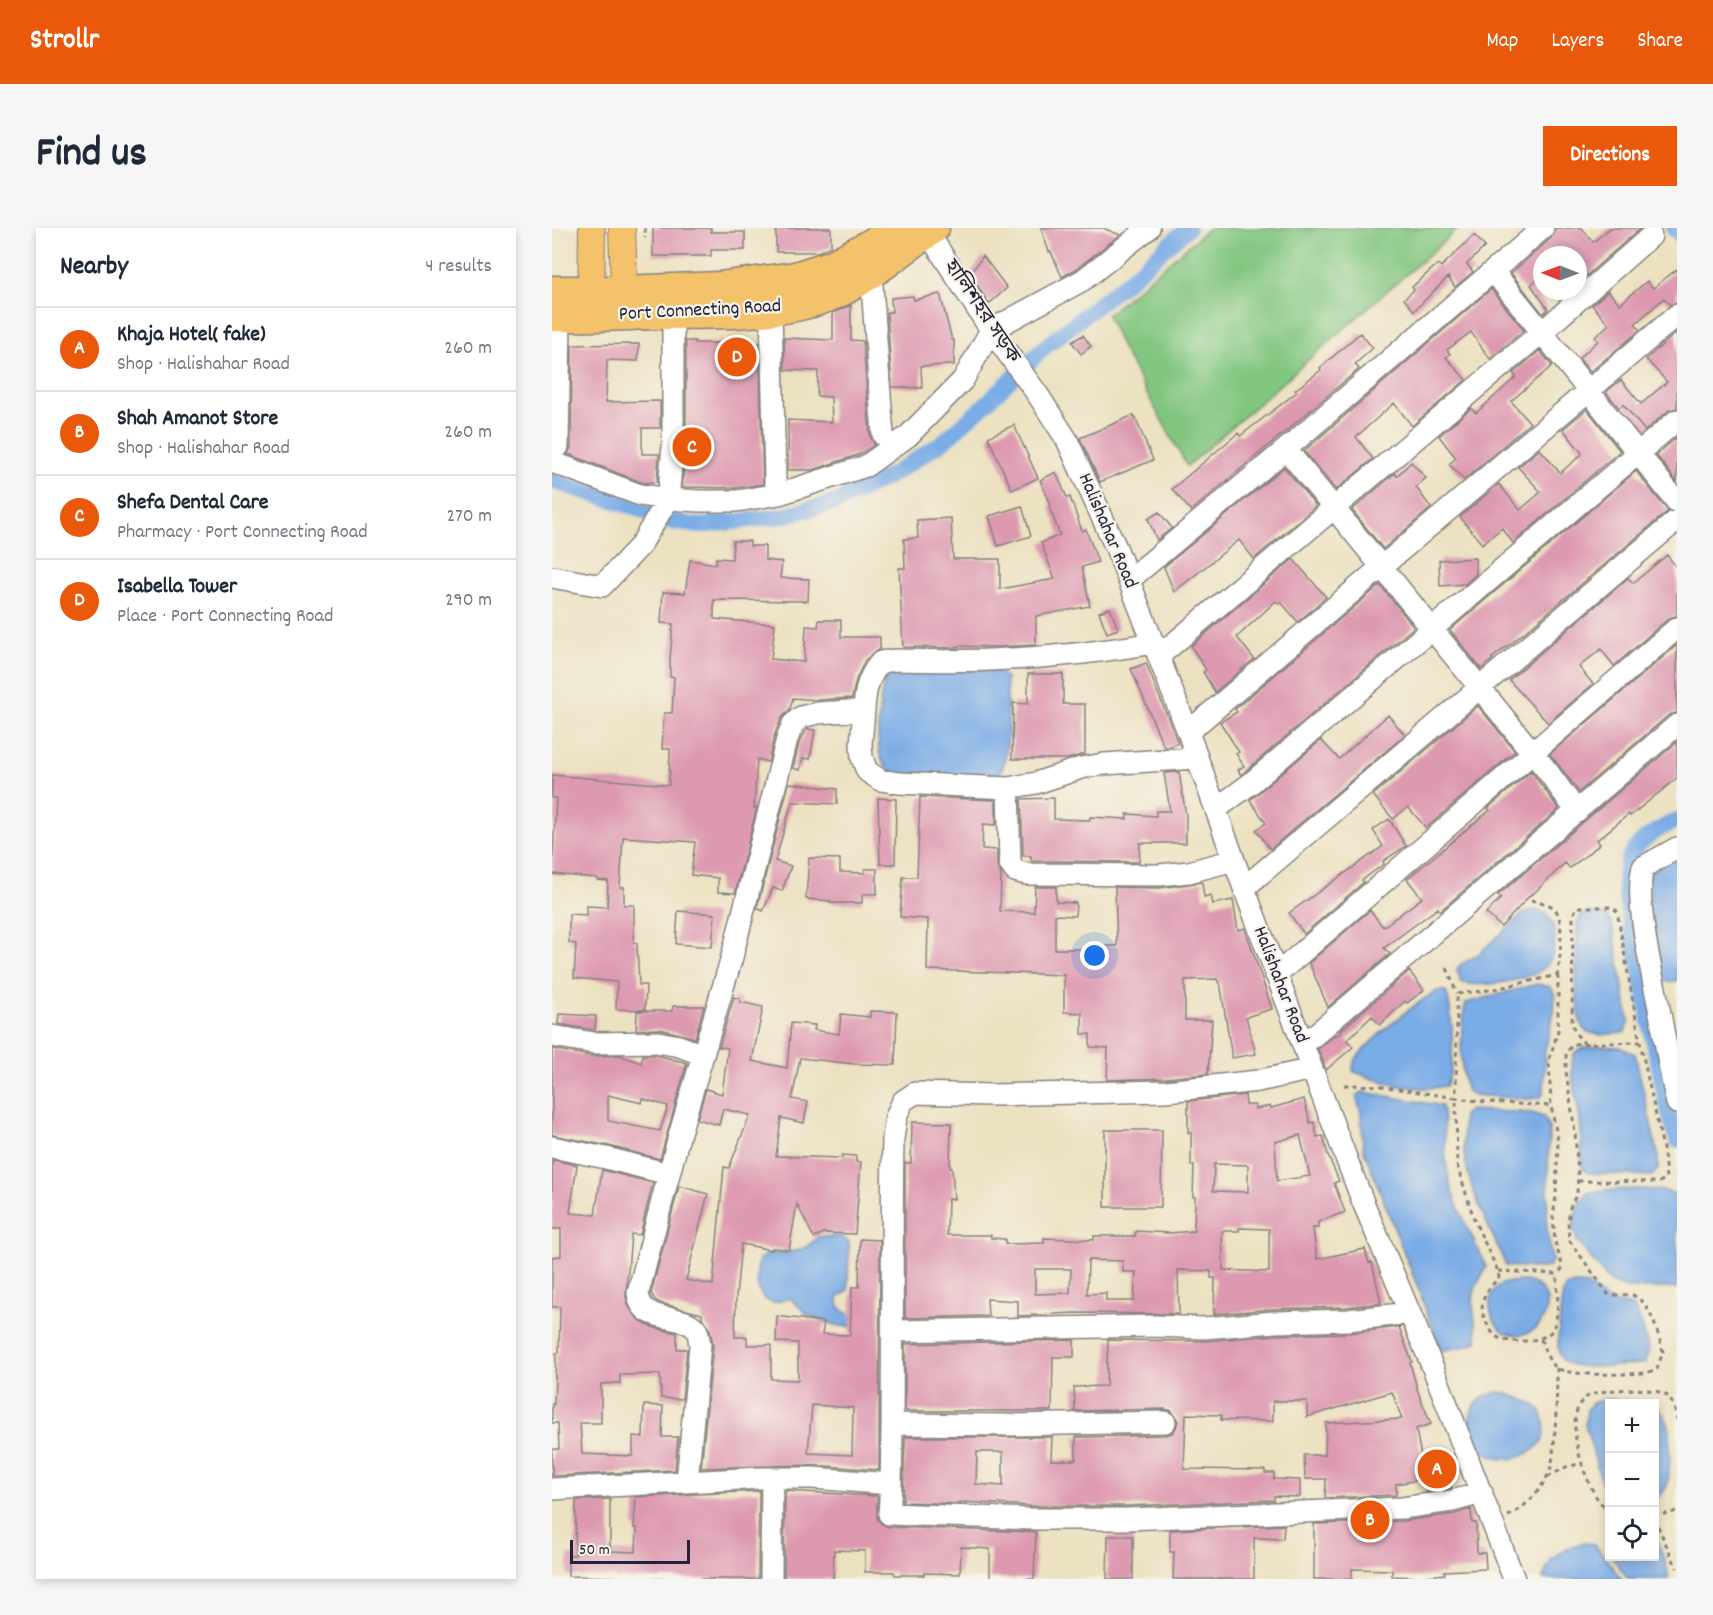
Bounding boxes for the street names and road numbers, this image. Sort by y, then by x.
street label: হালিশহর সড়ক [935,253,1027,370]
street label: Port Connecting Road [618,293,782,329]
street label: Halishahar Road [1070,469,1144,593]
street label: Halishahar Road [1245,923,1315,1047]

